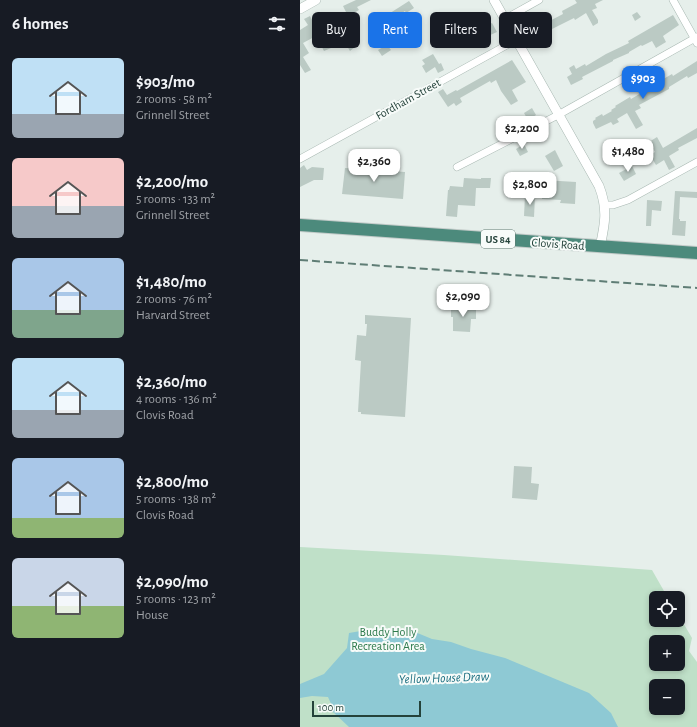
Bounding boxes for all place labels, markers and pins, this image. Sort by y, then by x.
pin: $903 [619,66,667,100]
pin: $2,200 [489,116,555,150]
pin: $1,480 [595,139,661,173]
pin: $2,360 [341,149,407,183]
pin: $2,800 [497,172,563,206]
pin: $2,090 [430,284,496,318]

